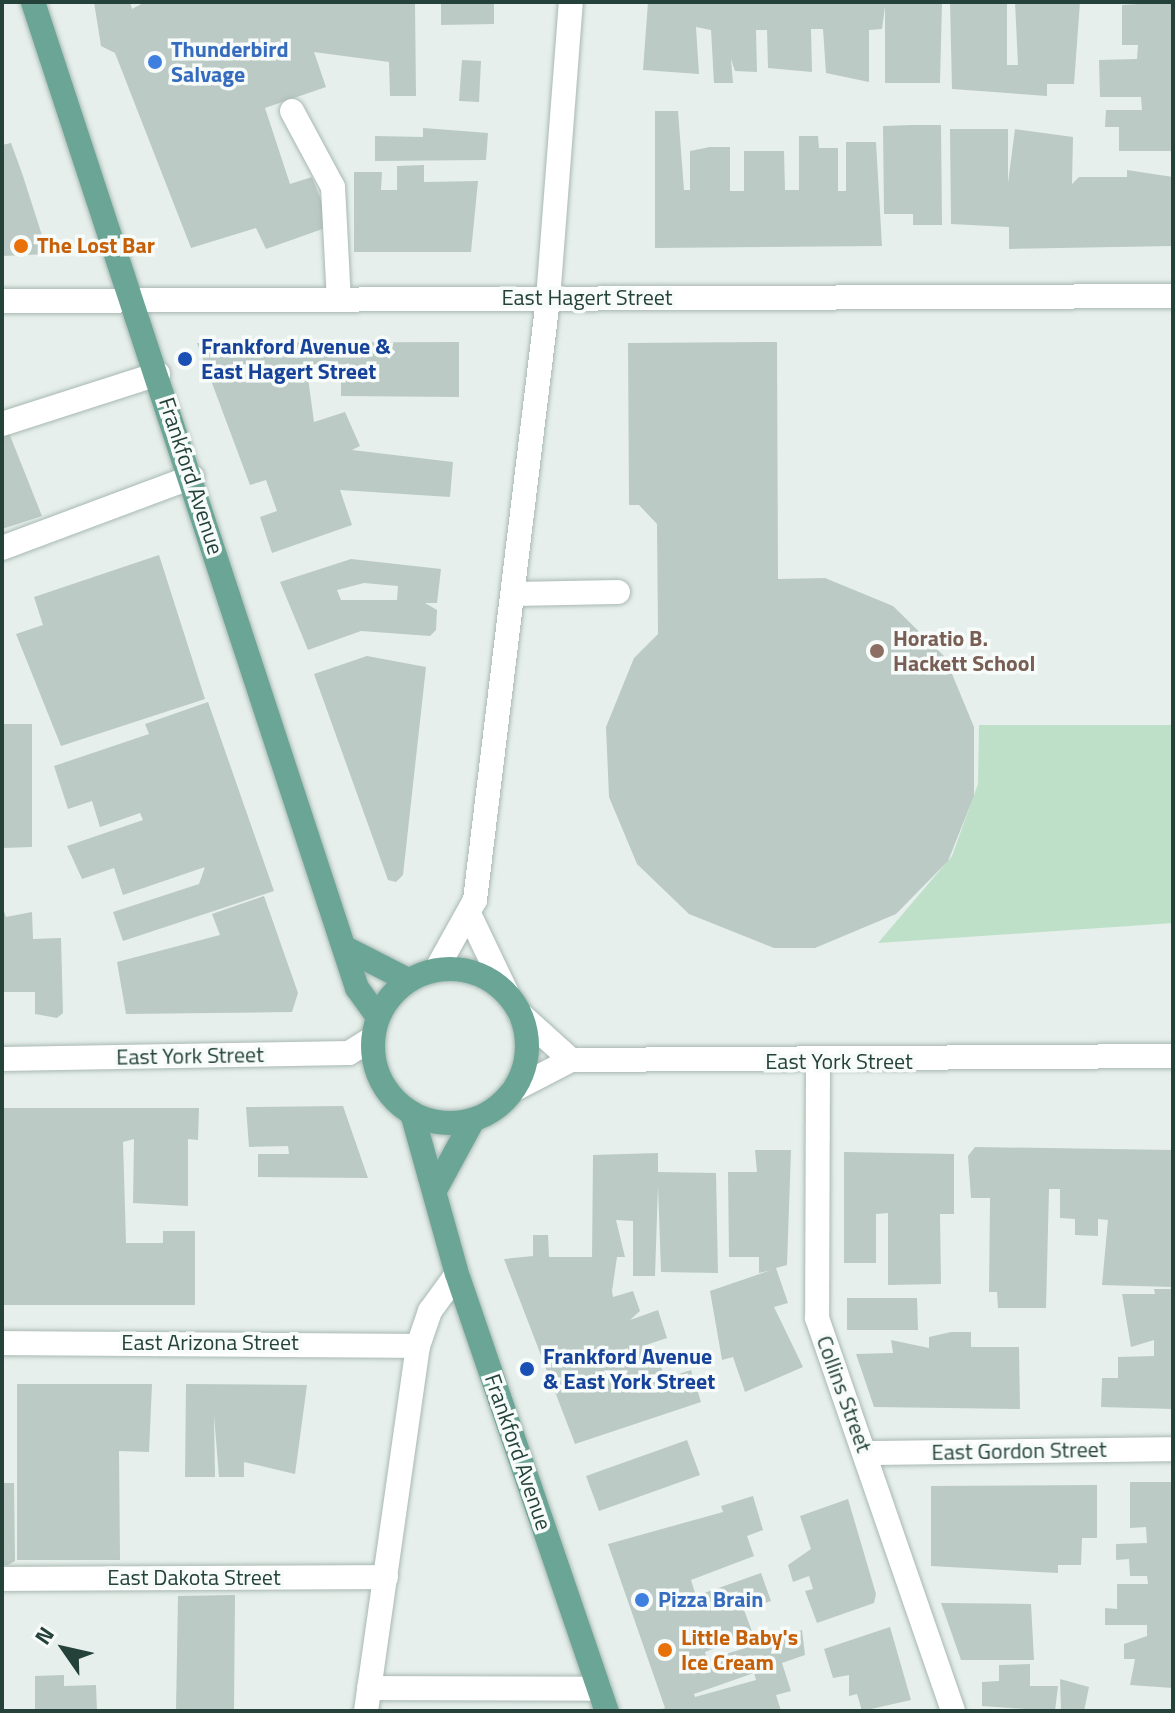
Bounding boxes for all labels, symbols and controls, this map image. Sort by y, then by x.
place label: Thunderbird Salvage [171,36,288,88]
marker: Thunderbird Salvage [146,53,164,71]
place label: The Lost Bar [37,233,155,259]
marker: The Lost Bar [12,237,30,255]
street label: East Hagert Street [501,285,673,311]
place label: Frankford Avenue & East Hagert Street [201,333,391,384]
marker: Frankford Avenue & East Hagert Street [176,350,194,368]
street label: Frankford Avenue [153,394,229,558]
place label: Horatio B. Hackett School [893,625,1035,676]
marker: Horatio B. Hackett School [868,642,886,660]
street label: East York Street [116,1042,264,1070]
street label: East York Street [765,1049,913,1075]
street label: East Arizona Street [121,1330,299,1356]
street label: Collins Street [811,1332,877,1456]
place label: Frankford Avenue & East York Street [543,1343,715,1394]
marker: Frankford Avenue & East York Street [518,1360,536,1378]
street label: Frankford Avenue [479,1370,557,1534]
street label: East Gordon Street [931,1436,1107,1466]
street label: East Dakota Street [107,1565,281,1591]
place label: Pizza Brain [658,1587,763,1613]
marker: Pizza Brain [633,1591,651,1609]
north arrow [24,1609,104,1689]
text: N [26,1620,62,1651]
place label: Little Baby's Ice Cream [681,1624,798,1676]
marker: Little Baby's Ice Cream [656,1641,674,1659]

